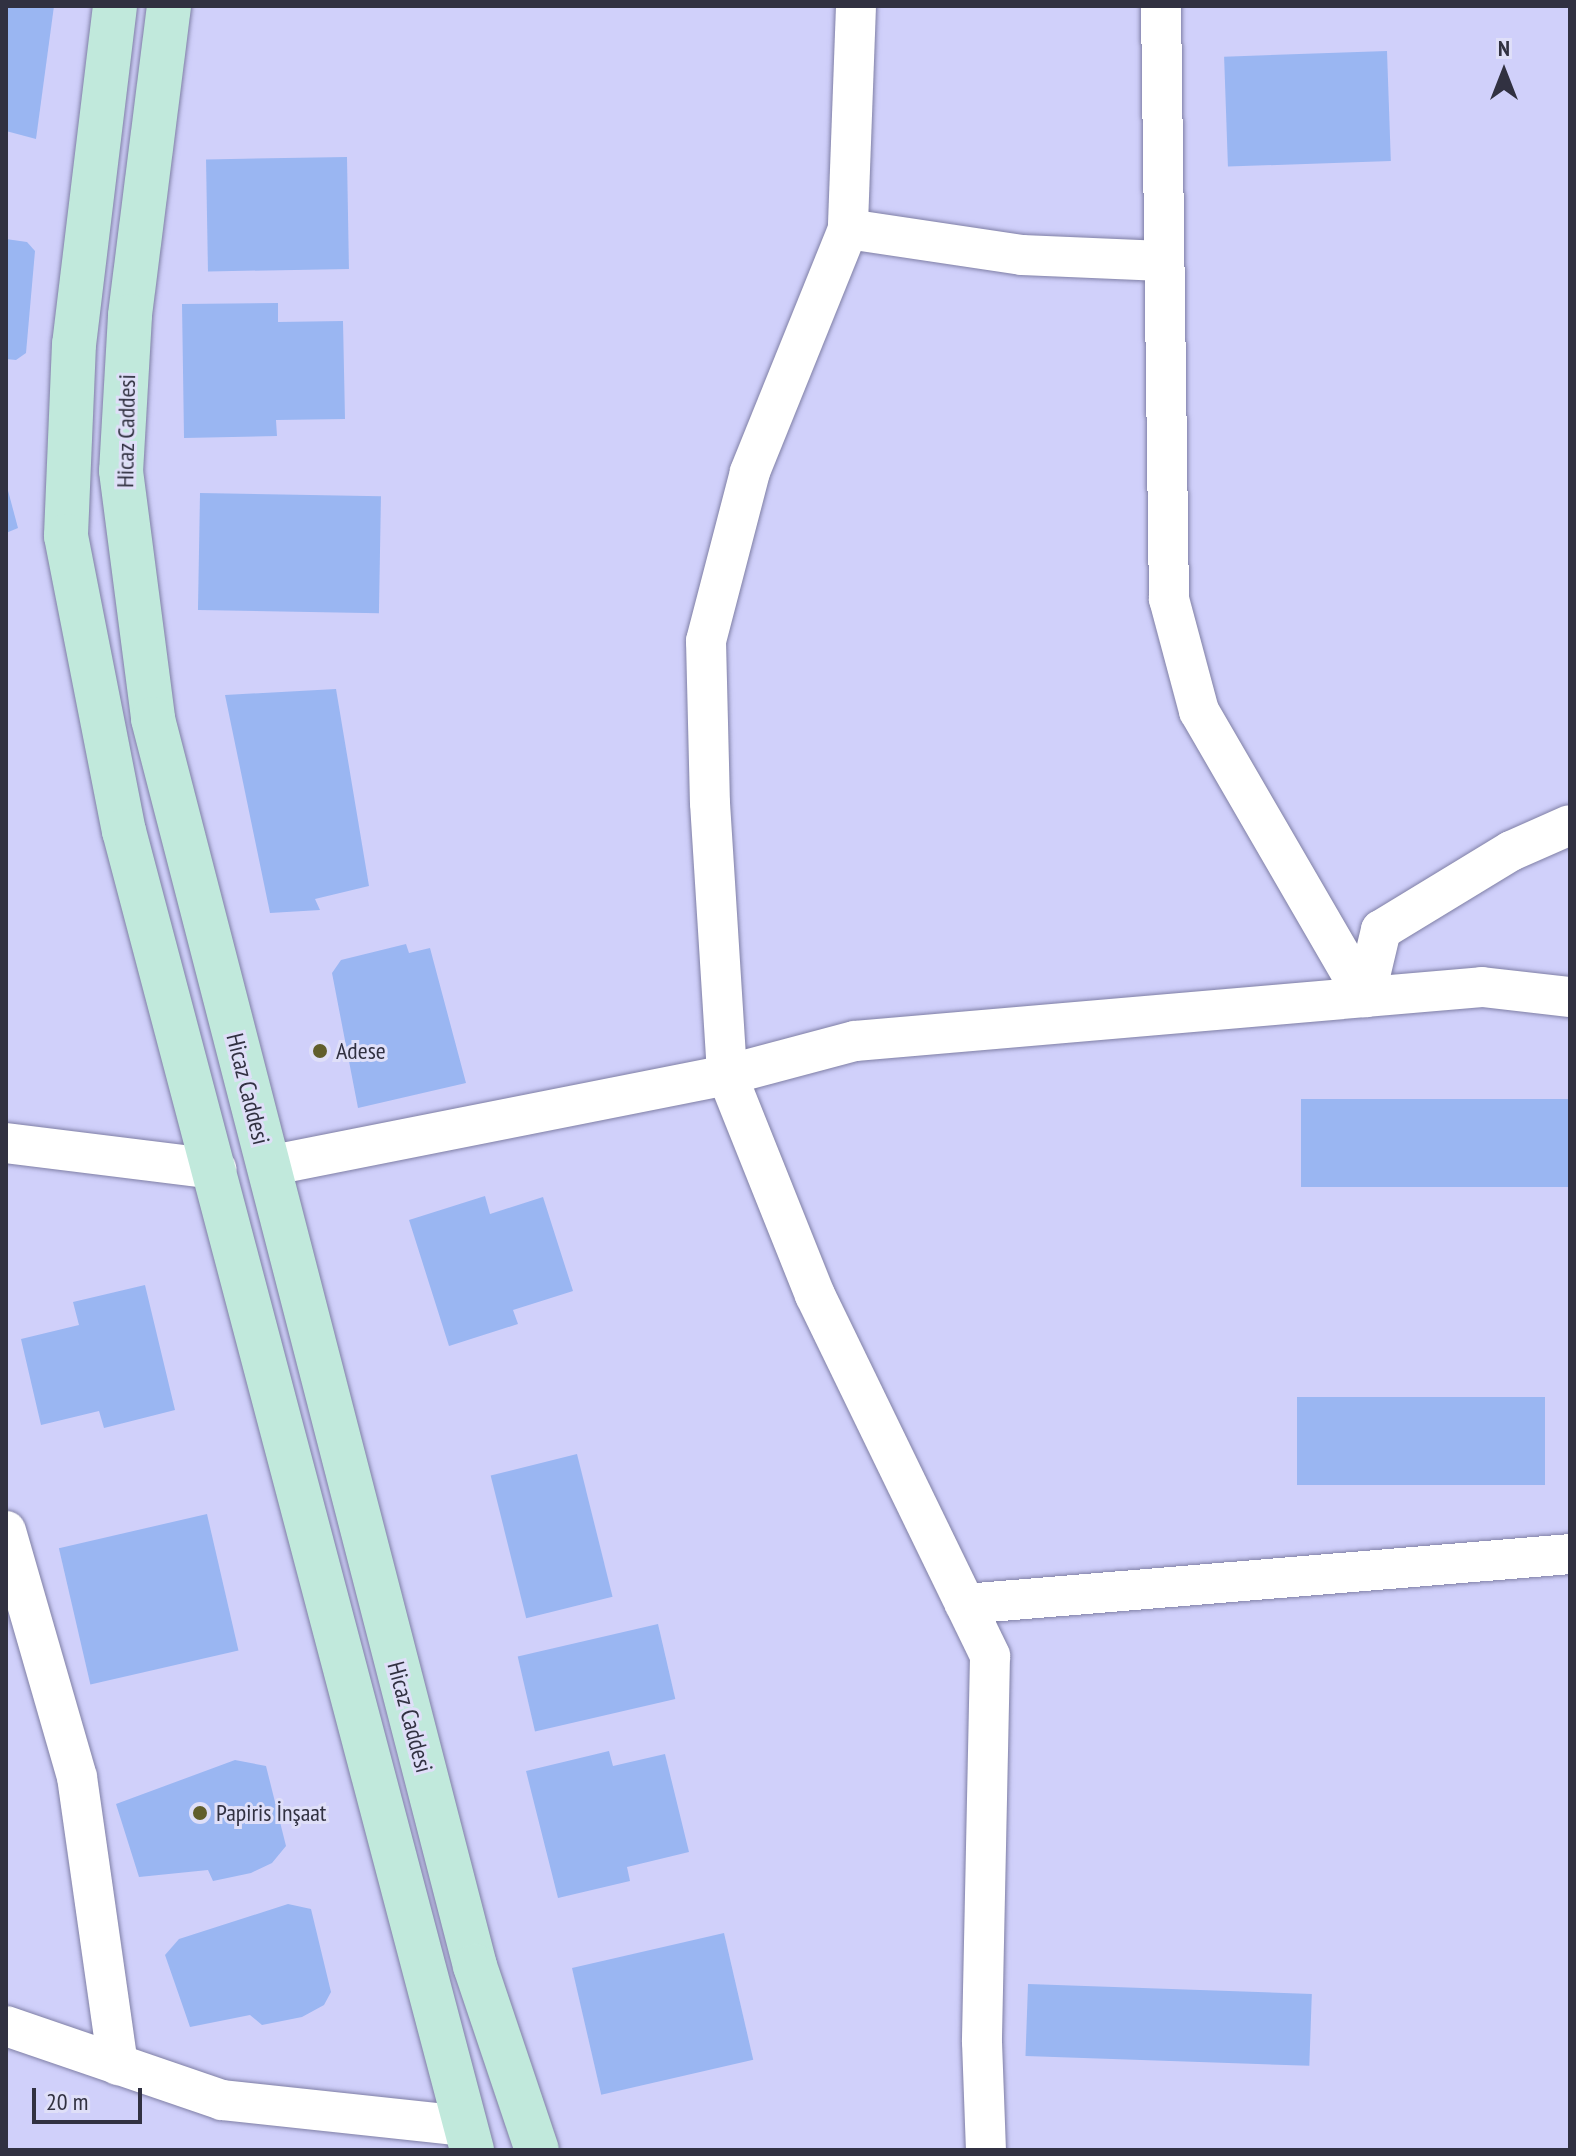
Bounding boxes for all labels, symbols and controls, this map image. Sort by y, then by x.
north arrow [1464,32,1544,112]
text: N [1498,34,1510,62]
street label: Hicaz Caddesi [111,374,141,488]
street label: Hicaz Caddesi [220,1030,276,1148]
place label: Adese [336,1037,386,1065]
marker: Adese [311,1042,329,1060]
street label: Hicaz Caddesi [381,1658,439,1776]
place label: Papiris İnşaat [216,1799,326,1827]
marker: Papiris İnşaat [191,1804,209,1822]
scale bar [36,2072,146,2122]
text: 20 m [46,2086,88,2117]

